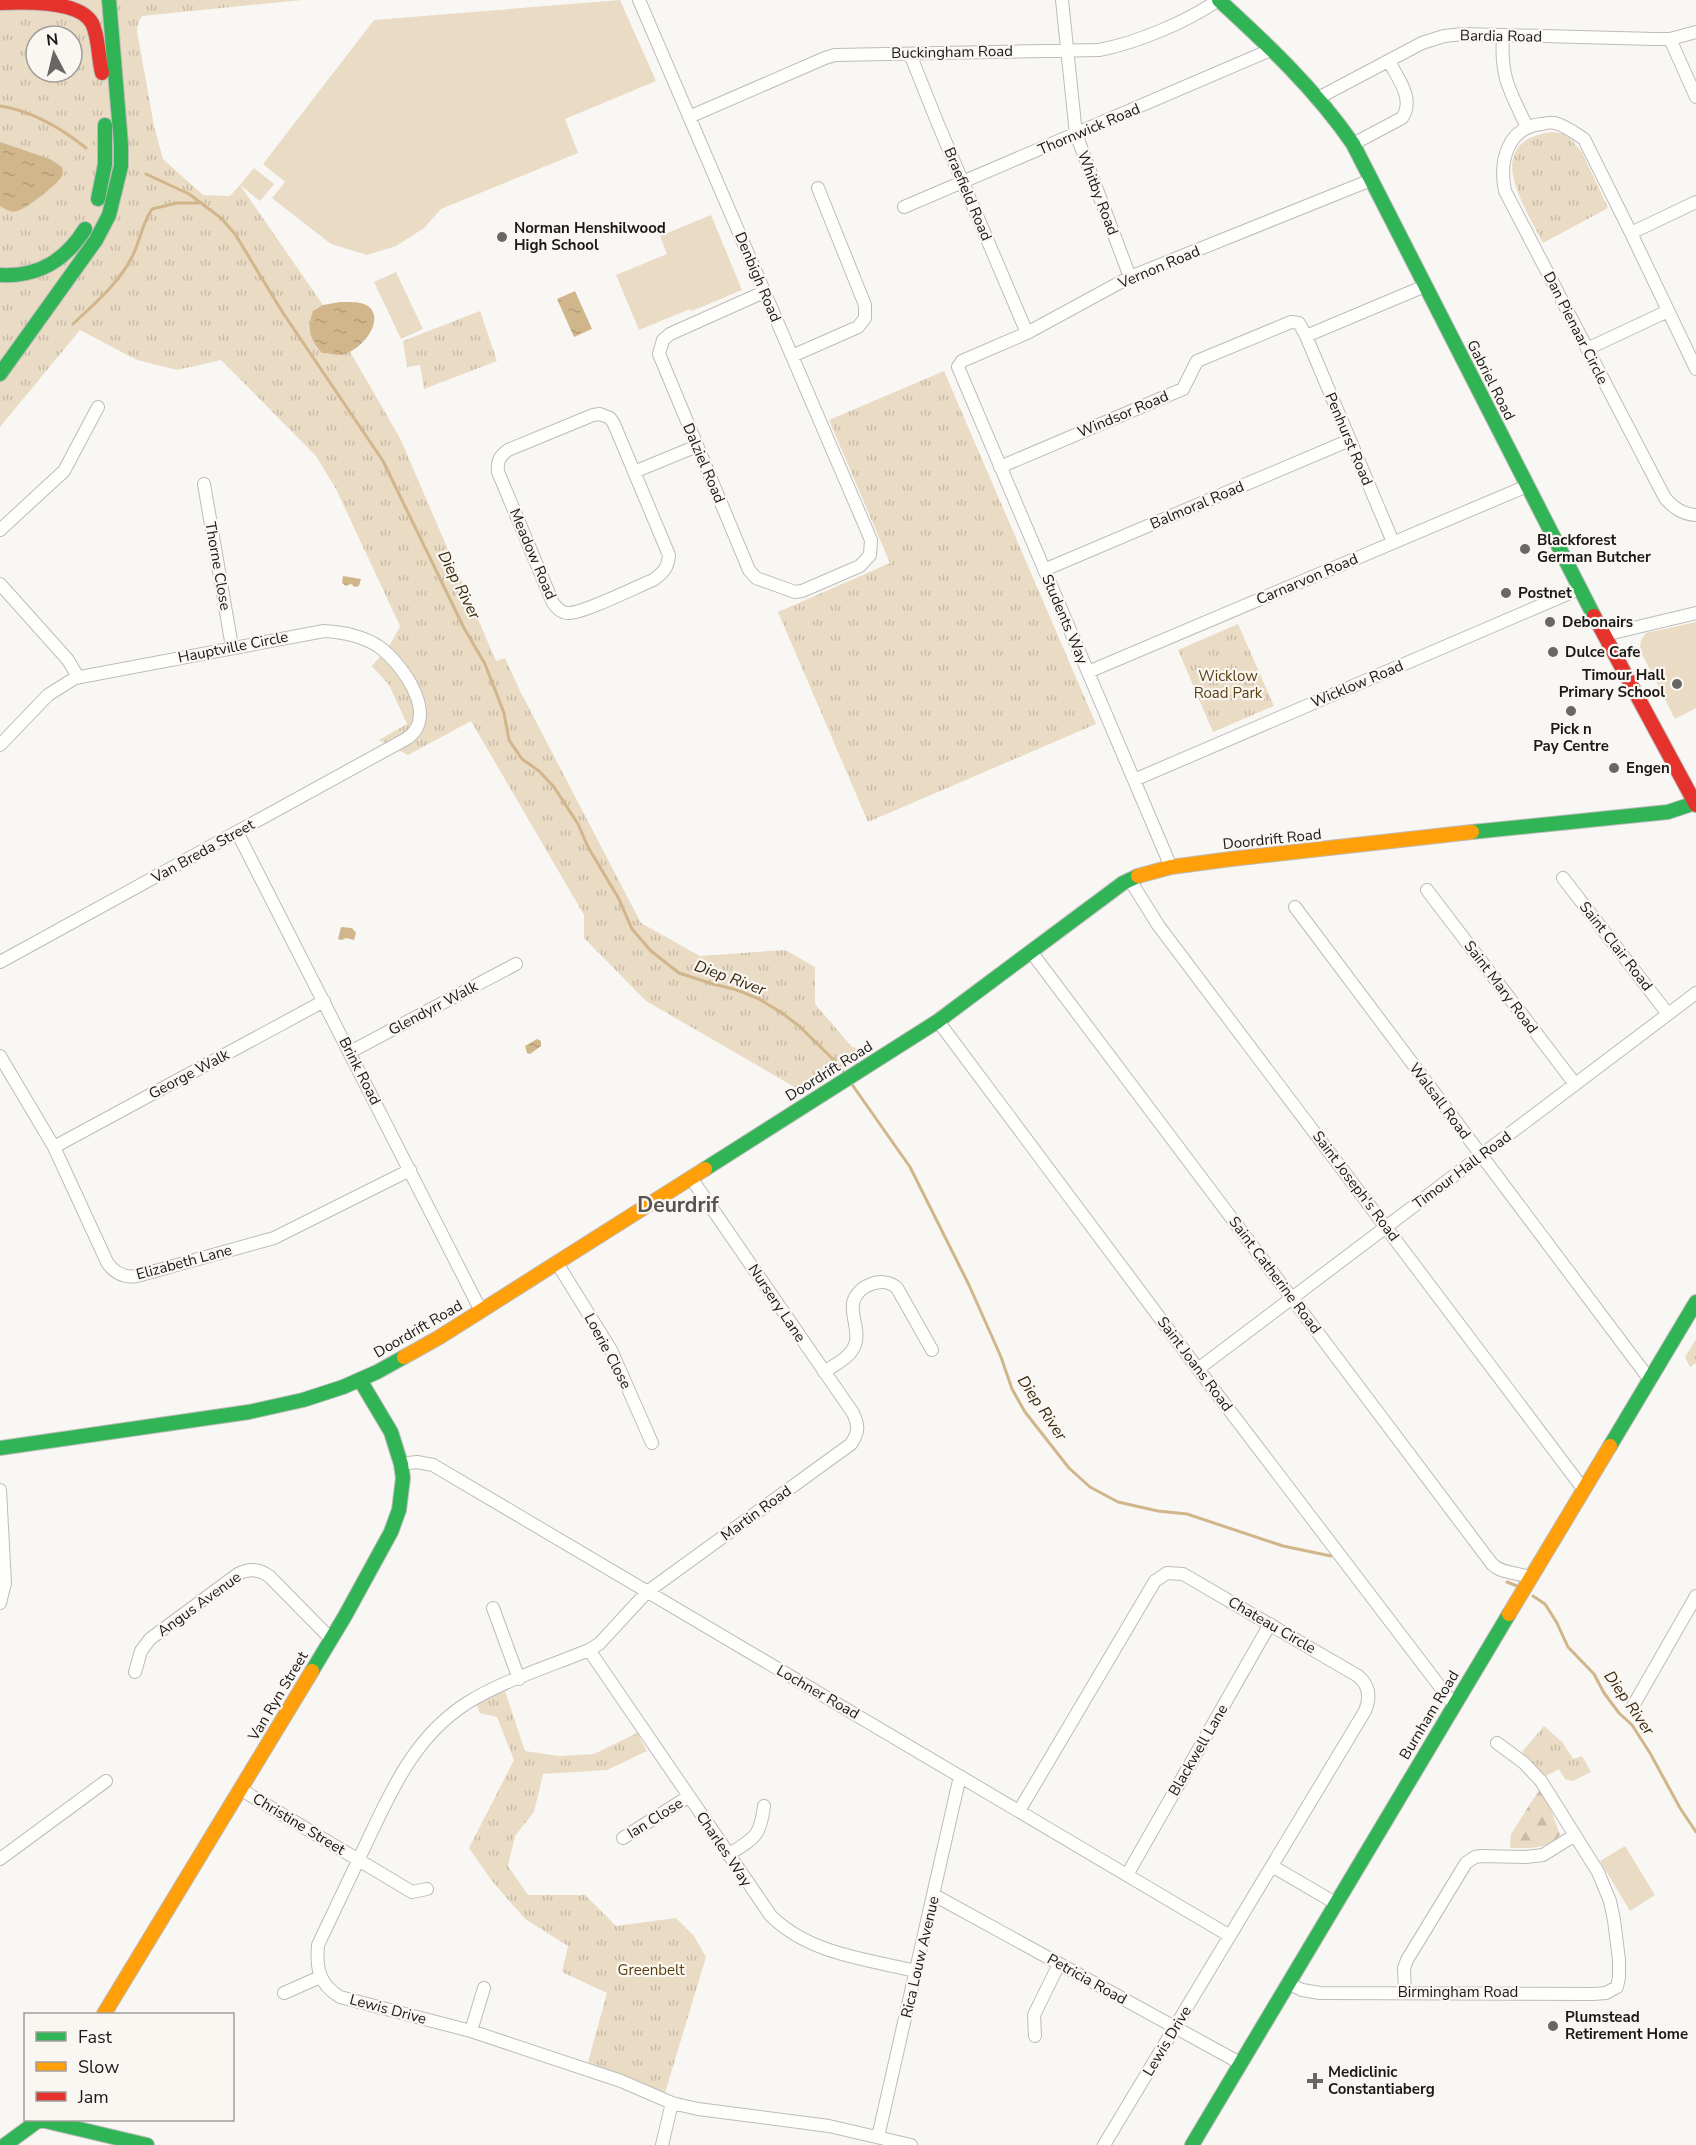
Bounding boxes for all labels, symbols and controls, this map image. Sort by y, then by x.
north arrow [24,24,84,84]
street label: Bardia Road [1460,25,1542,47]
text: N [45,28,60,52]
street label: Buckingham Road [891,41,1013,63]
street label: Thornwick Road [1035,99,1143,159]
street label: Braefield Road [939,144,997,244]
street label: Whitby Road [1073,148,1123,238]
place label: Norman Henshilwood High School [514,218,666,255]
street label: Denbigh Road [730,229,786,325]
marker: Norman Henshilwood High School [495,230,509,244]
street label: Vernon Road [1114,241,1203,294]
street label: Dan Pienaar Circle [1539,268,1613,388]
street label: Gabriel Road [1462,336,1520,424]
street label: Windsor Road [1074,386,1172,442]
street label: Penhurst Road [1320,390,1378,488]
street label: Dalziel Road [678,420,730,506]
street label: Balmoral Road [1147,476,1247,534]
street label: Meadow Road [505,505,561,603]
street label: Thorne Close [200,520,236,612]
place label: Blackforest German Butcher [1537,530,1651,567]
marker: Blackforest German Butcher [1518,542,1532,556]
water label: Diep River [432,547,486,624]
street label: Carnarvon Road [1253,549,1361,609]
street label: Students Way [1037,571,1093,667]
place label: Postnet [1518,583,1572,603]
marker: Postnet [1499,586,1513,600]
place label: Debonairs [1562,612,1633,632]
marker: Debonairs [1543,615,1557,629]
street label: Hauptville Circle [176,627,290,667]
place label: Dulce Cafe [1565,642,1640,662]
marker: Dulce Cafe [1546,645,1560,659]
street label: Wicklow Road [1308,656,1406,712]
place label: Timour Hall Primary School [1559,665,1665,702]
park label: Wicklow Road Park [1194,666,1263,703]
marker: Timour Hall Primary School [1670,677,1684,691]
marker: Pick n Pay Centre [1564,704,1578,718]
place label: Pick n Pay Centre [1533,719,1609,756]
place label: Engen [1626,758,1670,778]
marker: Engen [1607,761,1621,775]
street label: Van Breda Street [147,814,259,888]
street label: Doordrift Road [1222,824,1322,854]
street label: Saint Clair Road [1575,897,1657,995]
street label: Saint Mary Road [1460,937,1542,1037]
water label: Diep River [691,955,770,1001]
street label: Glendyrr Walk [385,976,482,1040]
street label: Brink Road [334,1034,386,1108]
street label: Doordrift Road [782,1036,876,1106]
street label: George Walk [145,1044,233,1104]
street label: Walsall Road [1405,1059,1475,1143]
street label: Timour Hall Road [1409,1126,1515,1214]
street label: Saint Joseph's Road [1308,1127,1404,1245]
district label: Deurdrif [637,1191,719,1219]
street label: Saint Catherine Road [1224,1212,1326,1338]
street label: Elizabeth Lane [134,1240,234,1284]
street label: Nursery Lane [744,1260,810,1346]
street label: Doordrift Road [370,1296,466,1362]
street label: Loerie Close [580,1310,636,1392]
street label: Saint Joans Road [1153,1312,1237,1416]
water label: Diep River [1012,1371,1073,1446]
street label: Martin Road [717,1481,795,1545]
street label: Angus Avenue [153,1567,245,1641]
street label: Chateau Circle [1225,1592,1319,1658]
street label: Van Ryn Street [243,1647,313,1745]
street label: Lochner Road [773,1660,863,1724]
water label: Diep River [1599,1666,1660,1741]
street label: Burnham Road [1395,1667,1463,1763]
street label: Blackwell Lane [1164,1701,1232,1799]
street label: Christine Street [249,1788,350,1860]
street label: Ian Close [623,1793,687,1843]
street label: Charles Way [691,1808,757,1891]
street label: Rica Louw Avenue [896,1894,944,2020]
street label: Petricia Road [1044,1949,1130,2009]
park label: Greenbelt [618,1960,685,1980]
street label: Birmingham Road [1398,1982,1518,2002]
street label: Lewis Drive [347,1989,429,2029]
street label: Lewis Drive [1138,2002,1196,2080]
place label: Plumstead Retirement Home [1565,2007,1688,2044]
legend [24,2013,234,2121]
marker: Plumstead Retirement Home [1546,2019,1560,2033]
text: Fast [78,2025,113,2049]
text: Slow [78,2055,119,2079]
place label: Mediclinic Constantiaberg [1328,2062,1435,2099]
marker: Mediclinic Constantiaberg [1306,2072,1324,2090]
text: Jam [77,2085,109,2109]

